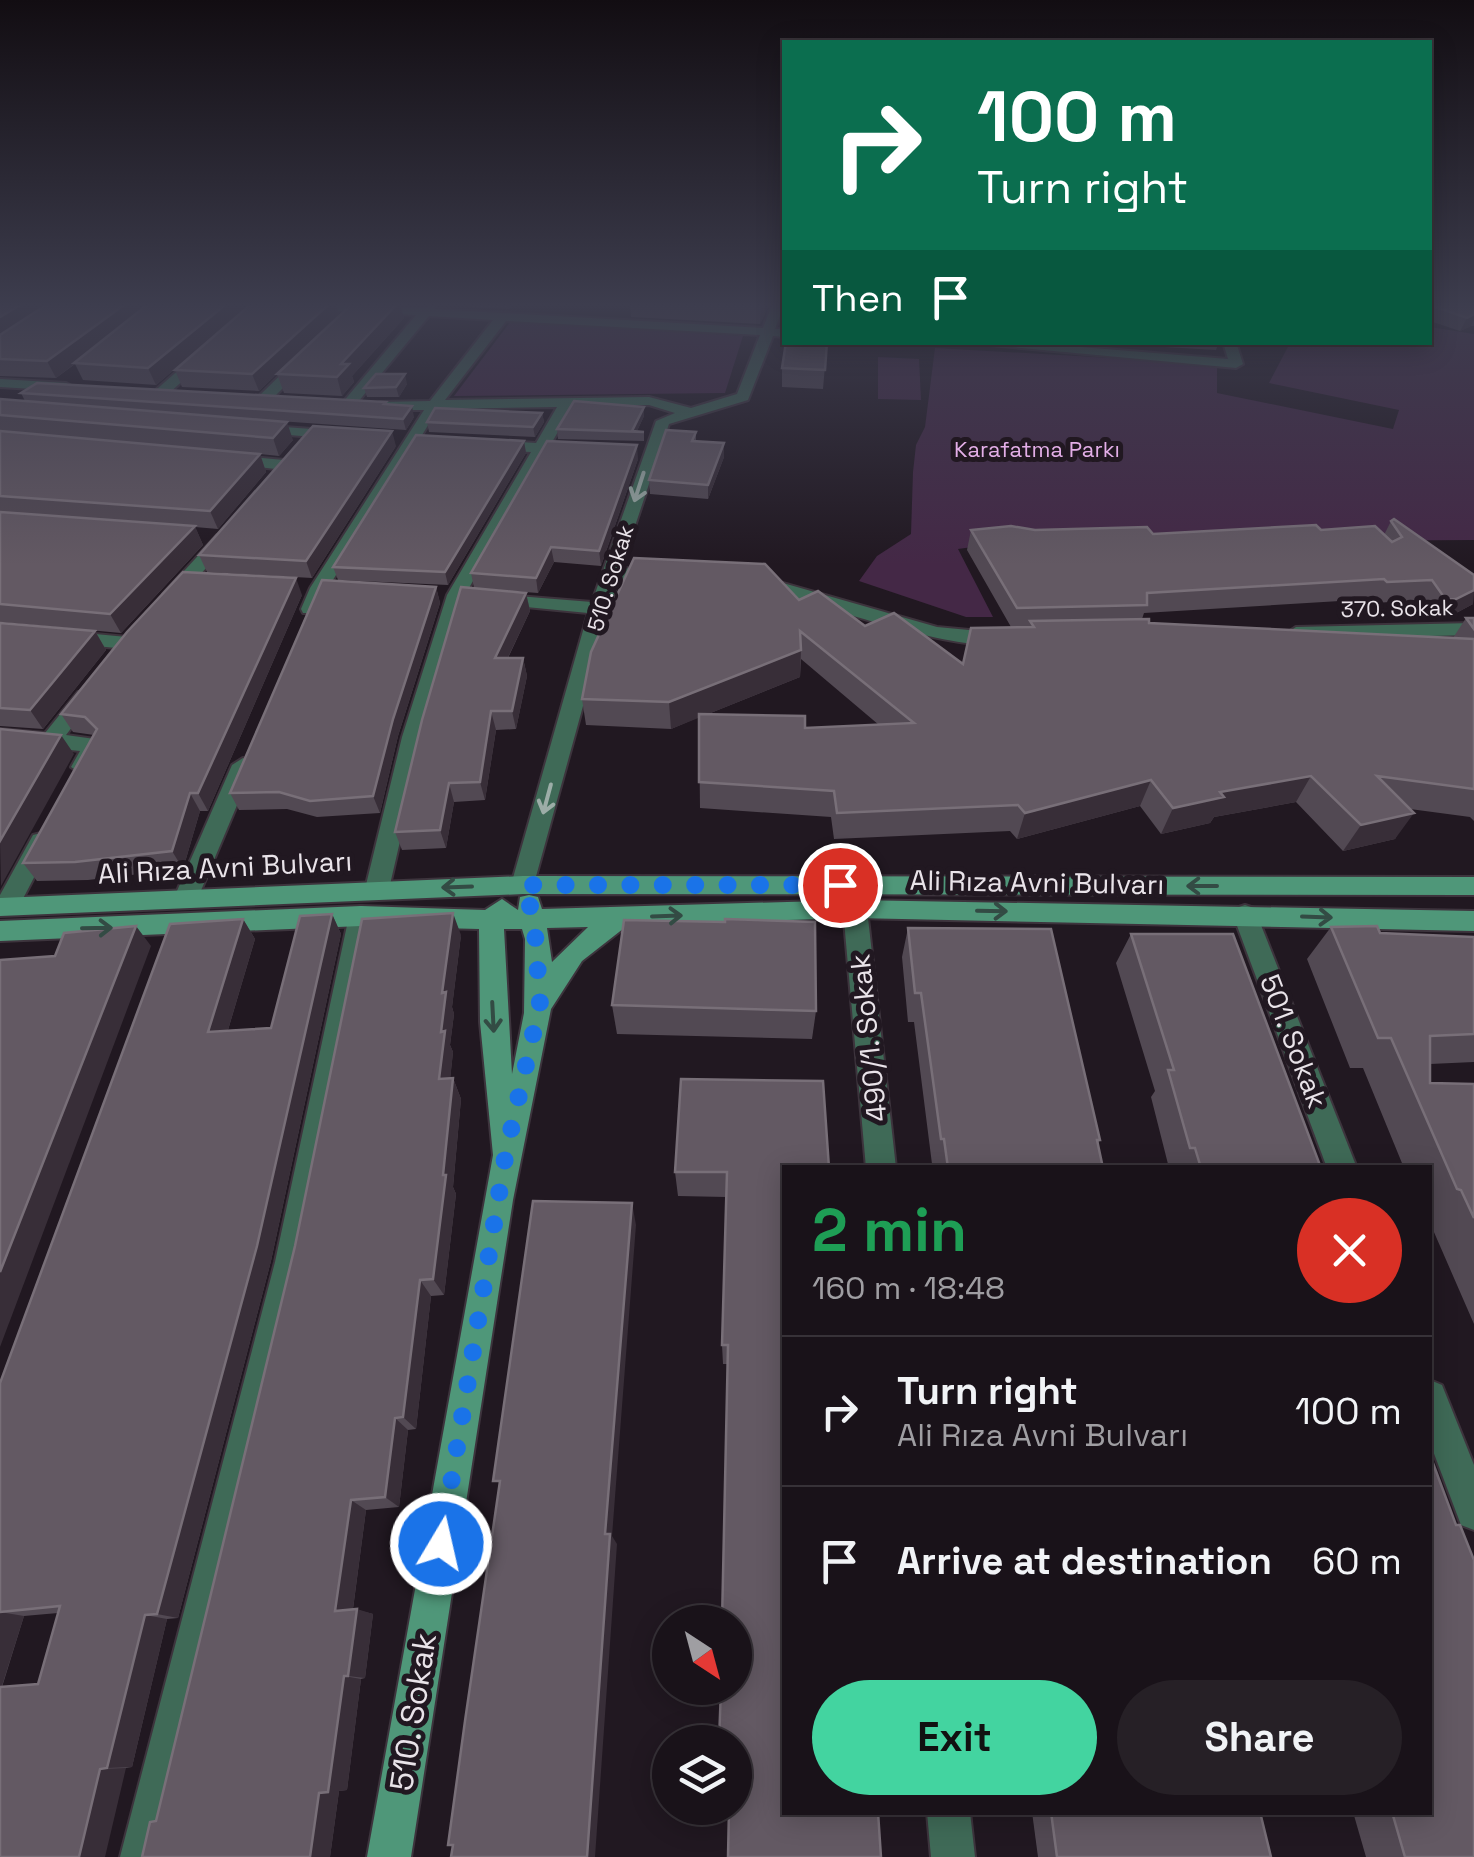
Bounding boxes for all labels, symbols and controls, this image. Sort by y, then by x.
text: 100 m [977,72,1177,161]
icon: right [812,80,942,210]
text: Turn right [977,159,1188,216]
icon: arrive [923,270,978,325]
text: Then [812,274,903,322]
park label: Karafatma Parkı [954,435,1120,463]
one-way arrow [628,471,646,502]
street label: 510. Sokak [581,521,639,634]
street label: 370. Sokak [1340,593,1454,623]
one-way arrow [536,782,555,814]
street label: Ali Rıza Avni Bulvarı [97,842,353,892]
pin [798,843,883,928]
icon: arrive [813,858,868,913]
street label: Ali Rıza Avni Bulvarı [909,862,1165,902]
one-way arrow [1186,876,1218,896]
one-way arrow [441,878,473,897]
one-way arrow [974,902,1007,920]
one-way arrow [651,906,683,925]
one-way arrow [1300,907,1332,926]
one-way arrow [81,919,113,938]
street label: 490/1. Sokak [841,952,895,1124]
street label: 501. Sokak [1252,969,1336,1113]
one-way arrow [484,1001,503,1033]
text: 2 min [812,1192,967,1269]
button: close [1297,1198,1402,1303]
text: 160 m · 18:48 [812,1268,1005,1308]
text: Turn right [897,1367,1078,1415]
icon: right [812,1384,867,1439]
text: 100 m [1295,1387,1402,1435]
text: Ali Rıza Avni Bulvarı [897,1415,1188,1455]
position arrow [389,1492,493,1596]
icon: arrive [812,1534,867,1589]
text: Arrive at destination [897,1537,1272,1585]
text: 60 m [1312,1537,1402,1585]
north arrow [652,1605,752,1705]
map controls [652,1605,752,1825]
street label: 510. Sokak [381,1630,445,1794]
button: Exit [812,1680,1097,1795]
button: Share [1117,1680,1402,1795]
button: layers [652,1725,752,1825]

